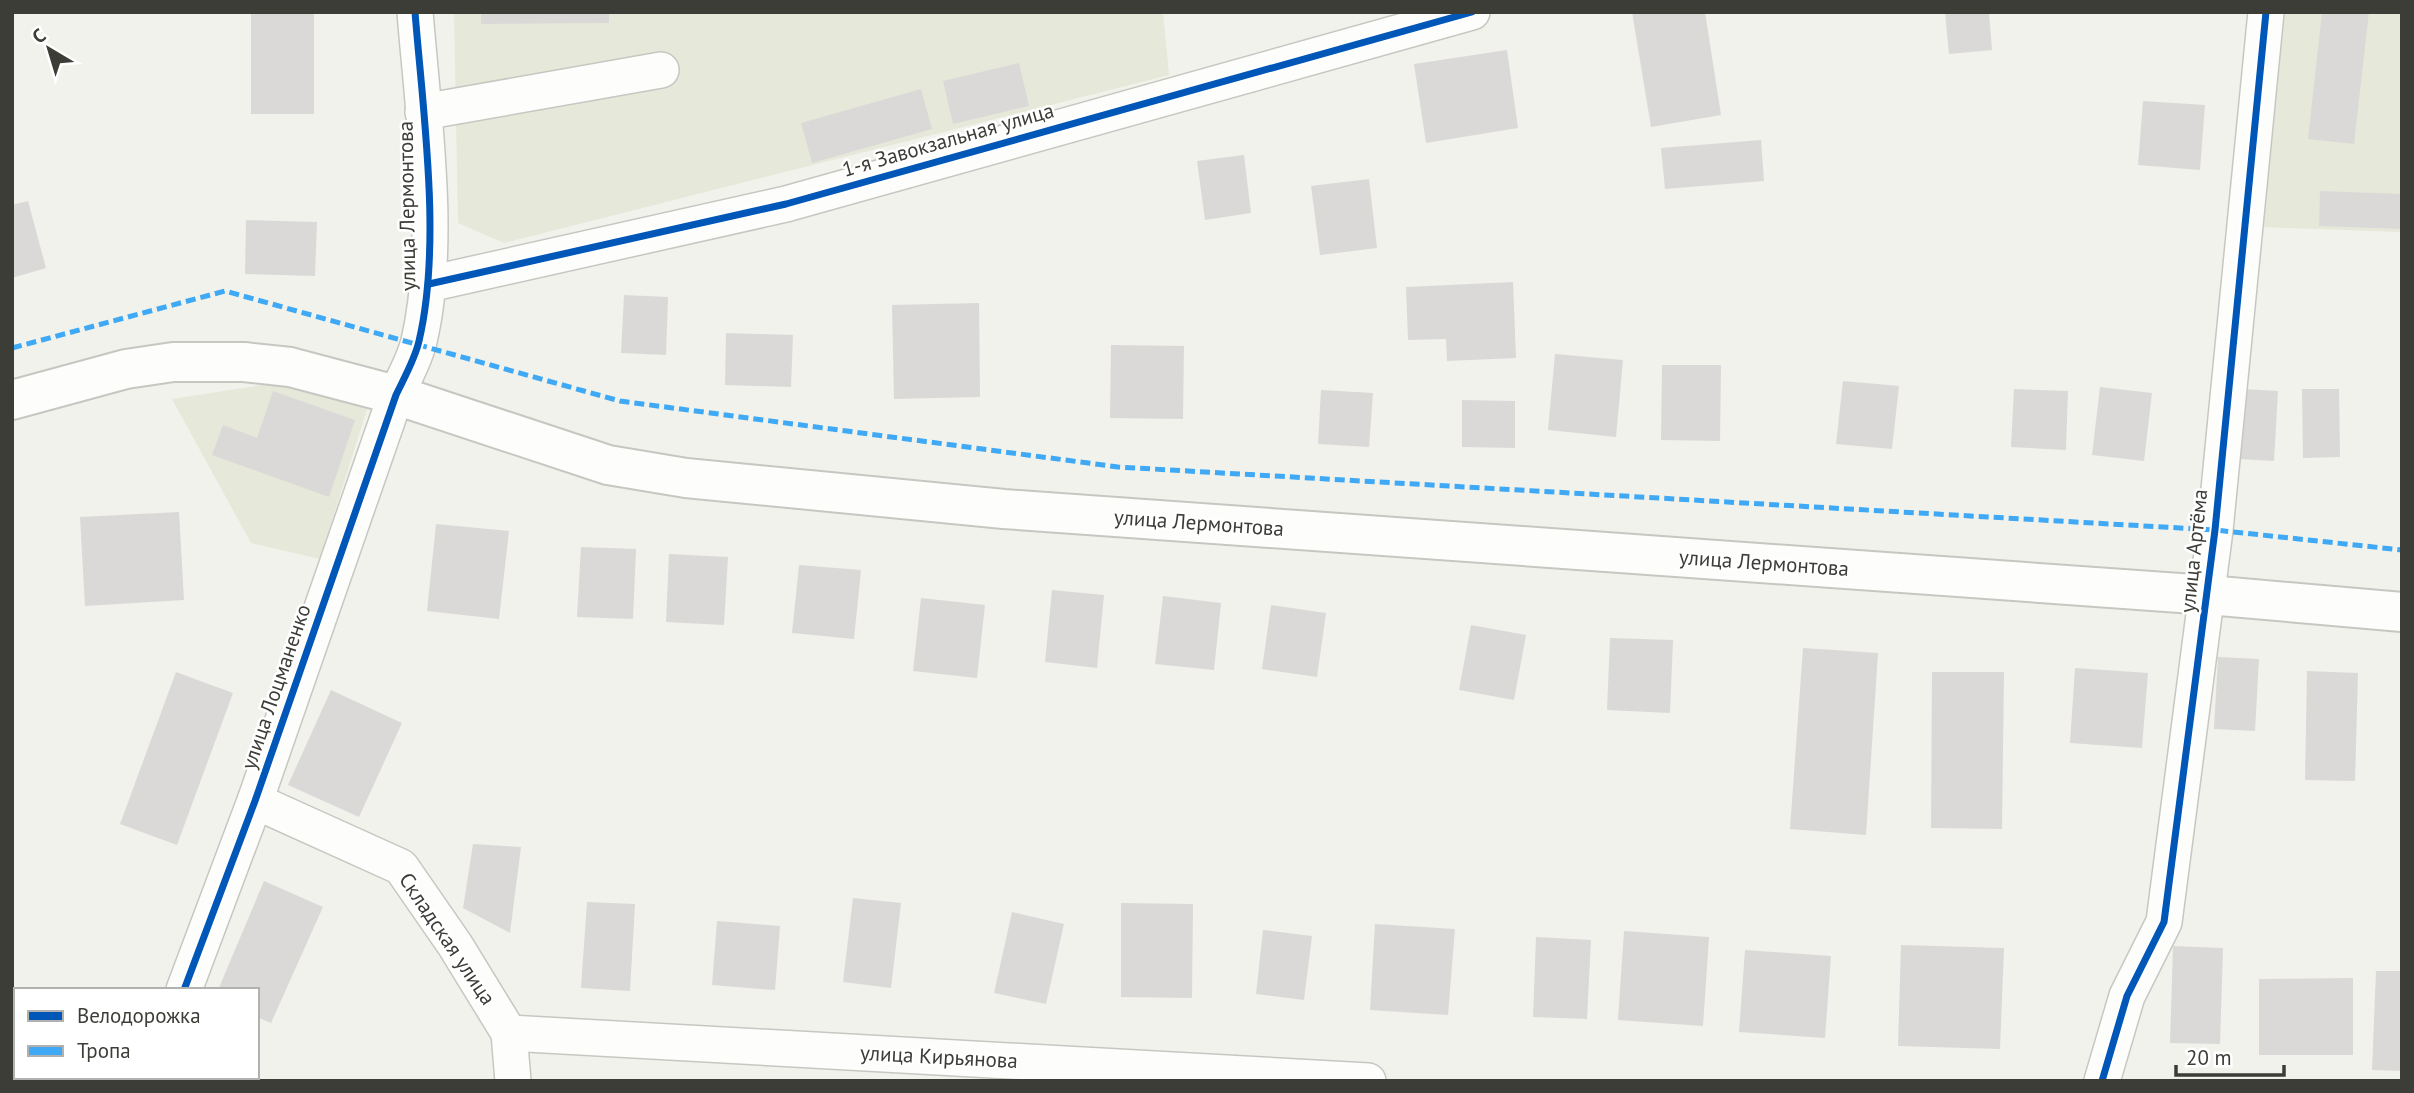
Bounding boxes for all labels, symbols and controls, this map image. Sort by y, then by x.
north arrow [14,14,84,84]
text: С [27,23,50,48]
street label: 1-я Завокзальная улица [839,96,1057,183]
street label: улица Лермонтова [392,121,421,291]
street label: улица Артёма [2174,488,2213,614]
street label: улица Лермонтова [1113,503,1285,542]
street label: улица Лермонтова [1678,543,1850,582]
street label: улица Лоцманенко [235,601,316,773]
street label: Складская улица [393,867,502,1010]
legend [14,988,259,1079]
text: Велодорожка [77,1002,201,1029]
scale bar [2176,1034,2284,1078]
text: Тропа [77,1037,131,1064]
street label: улица Кирьянова [859,1039,1019,1074]
text: 20 m [2186,1044,2232,1071]

